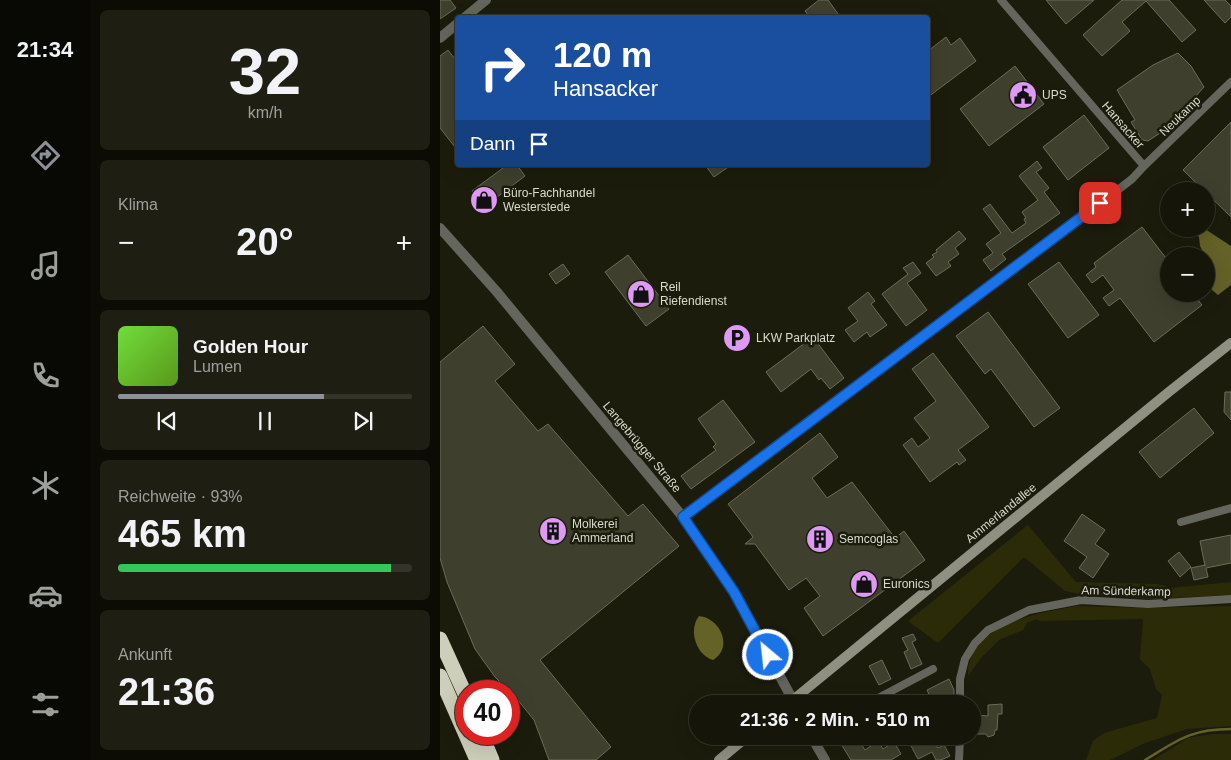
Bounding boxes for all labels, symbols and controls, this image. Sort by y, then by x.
text: 32 [229,35,301,108]
icon: right [470,35,535,100]
text: 120 m [553,35,652,74]
text: 21:34 [17,37,73,62]
text: Hansacker [553,76,658,101]
public building icon: UPS [1008,80,1038,110]
place label: UPS [1042,88,1067,102]
street label: Neukamp [1157,93,1204,139]
street label: Hansacker [1099,99,1147,151]
text: km/h [248,104,282,121]
icon: arrive [525,130,553,158]
text: Dann [470,133,515,154]
icon: directions [28,138,63,173]
pin [1079,182,1121,224]
map controls [1160,182,1215,302]
button: + [1160,182,1215,237]
shop icon: Büro-Fachhandel Westerstede [469,185,499,215]
place label: Büro-Fachhandel Westerstede [503,186,595,214]
icon: arrive [1086,189,1114,217]
text: Klima [118,196,158,213]
text: 20° [236,221,294,263]
text: − [118,227,134,258]
text: + [396,227,412,258]
button: − [1160,247,1215,302]
icon: music [28,248,63,283]
shop icon: Reil Riefendienst [626,279,656,309]
place label: Reil Riefendienst [660,280,727,308]
parking icon: LKW Parkplatz [722,323,752,353]
place label: LKW Parkplatz [756,331,835,345]
text: Golden Hour [193,336,308,357]
icon: phone [28,358,63,393]
text: Lumen [193,358,242,375]
street label: Langebrügger Straße [600,399,684,495]
icon: previous [153,407,181,435]
icon: pause [251,407,279,435]
icon: next [349,407,377,435]
icon: climate [28,468,63,503]
street label: Ammerlandallee [963,480,1039,546]
text: Reichweite · 93% [118,488,243,505]
text: 465 km [118,513,247,555]
building icon: Molkerei Ammerland [538,516,568,546]
place label: Molkerei Ammerland [572,517,633,545]
building icon: Semcoglas [805,524,835,554]
place label: Semcoglas [839,532,898,546]
shop icon: Euronics [849,569,879,599]
place label: Euronics [883,577,930,591]
icon: car [28,578,63,613]
street label: Am Sünderkamp [1081,583,1171,599]
position arrow [741,628,793,680]
text: Ankunft [118,646,172,663]
text: 21:36 [118,671,215,713]
speed limit sign: 40 [455,680,520,745]
icon: filters [28,687,63,722]
text: 21:36 · 2 Min. · 510 m [740,709,930,730]

